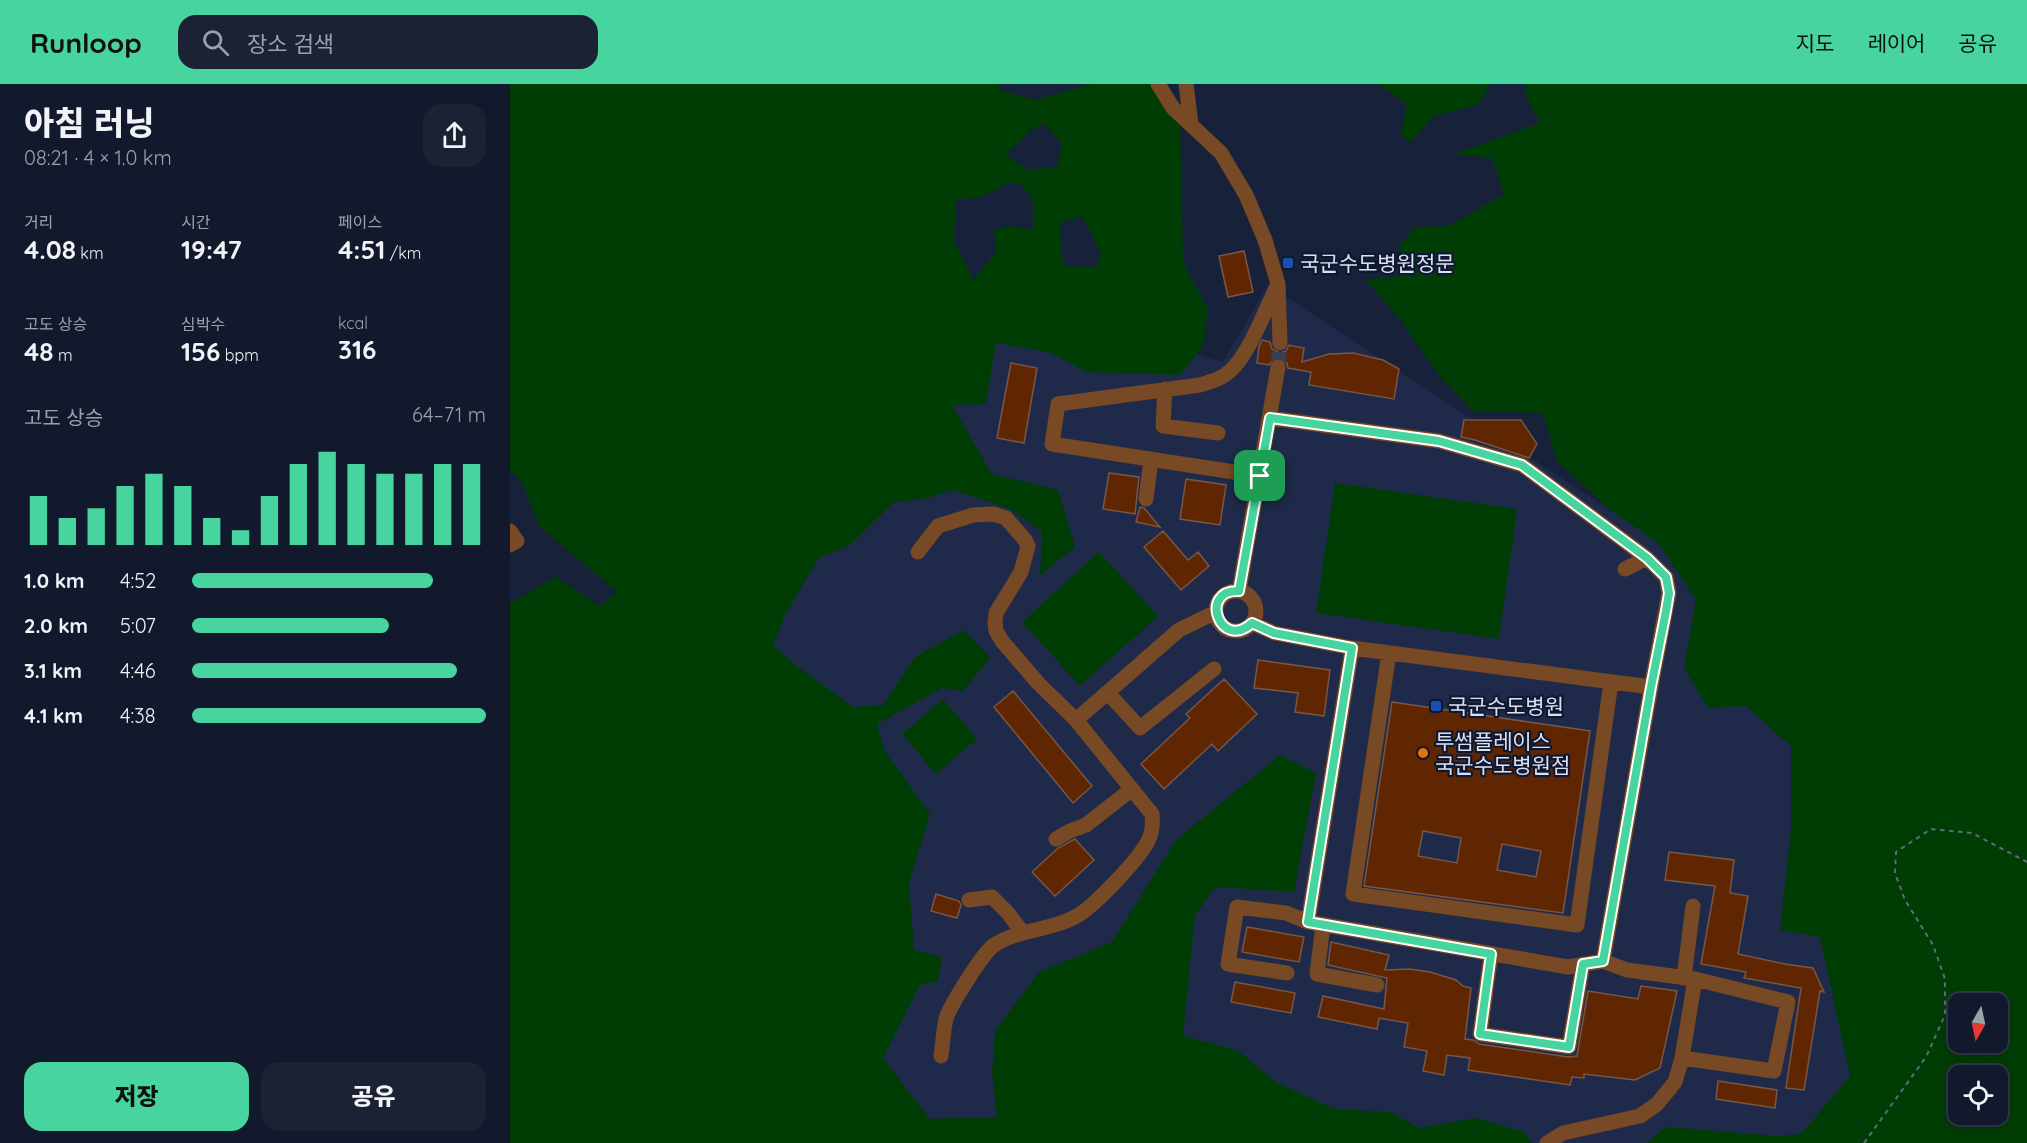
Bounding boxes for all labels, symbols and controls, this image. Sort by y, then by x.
search box [178,15,598,69]
text: Runloop [30,25,142,60]
icon: search [199,26,232,59]
text: 장소 검색 [247,30,334,58]
text: 지도 [1796,30,1834,56]
text: 레이어 [1867,30,1925,56]
text: 공유 [1958,30,1997,56]
text: 아침 러닝 [24,102,155,143]
button: share [423,104,486,167]
text: 08:21 · 4 × 1.0 km [24,145,172,170]
text: 거리 [24,212,53,232]
text: 시간 [181,212,210,232]
text: 페이스 [338,212,382,232]
text: 4.08 [24,233,76,266]
text: 19:47 [181,233,242,266]
text: 4:51 [338,233,385,266]
text: km [76,243,104,263]
text: /km [385,243,421,263]
place label: 국군수도병원정문 [1300,250,1455,276]
marker: 국군수도병원정문 [1281,256,1295,270]
text: kcal [338,313,368,333]
text: 고도 상승 [24,314,87,334]
text: 심박수 [181,314,225,334]
text: 316 [338,333,376,366]
text: 48 [24,335,54,368]
text: 156 [181,335,220,368]
text: m [54,345,73,365]
text: bpm [220,345,259,365]
text: 64–71 m [412,402,486,427]
text: 고도 상승 [24,405,103,430]
pin [1234,450,1285,501]
icon: arrive [1243,459,1276,492]
text: 1.0 km [24,568,84,593]
text: 4:52 [120,568,156,593]
text: 2.0 km [24,613,88,638]
text: 5:07 [120,613,156,638]
text: 3.1 km [24,658,82,683]
text: 4:46 [120,658,156,683]
place label: 국군수도병원 [1448,693,1564,719]
marker: 국군수도병원 [1429,699,1443,713]
text: 4.1 km [24,703,83,728]
text: 4:38 [120,703,156,728]
place label: 투썸플레이스 국군수도병원점 [1435,728,1570,778]
marker: 투썸플레이스 국군수도병원점 [1416,746,1430,760]
north arrow [1948,993,2008,1053]
map controls [1948,993,2008,1125]
button: 저장 [24,1062,249,1131]
button: 공유 [261,1062,486,1131]
button: locate [1948,1065,2008,1125]

